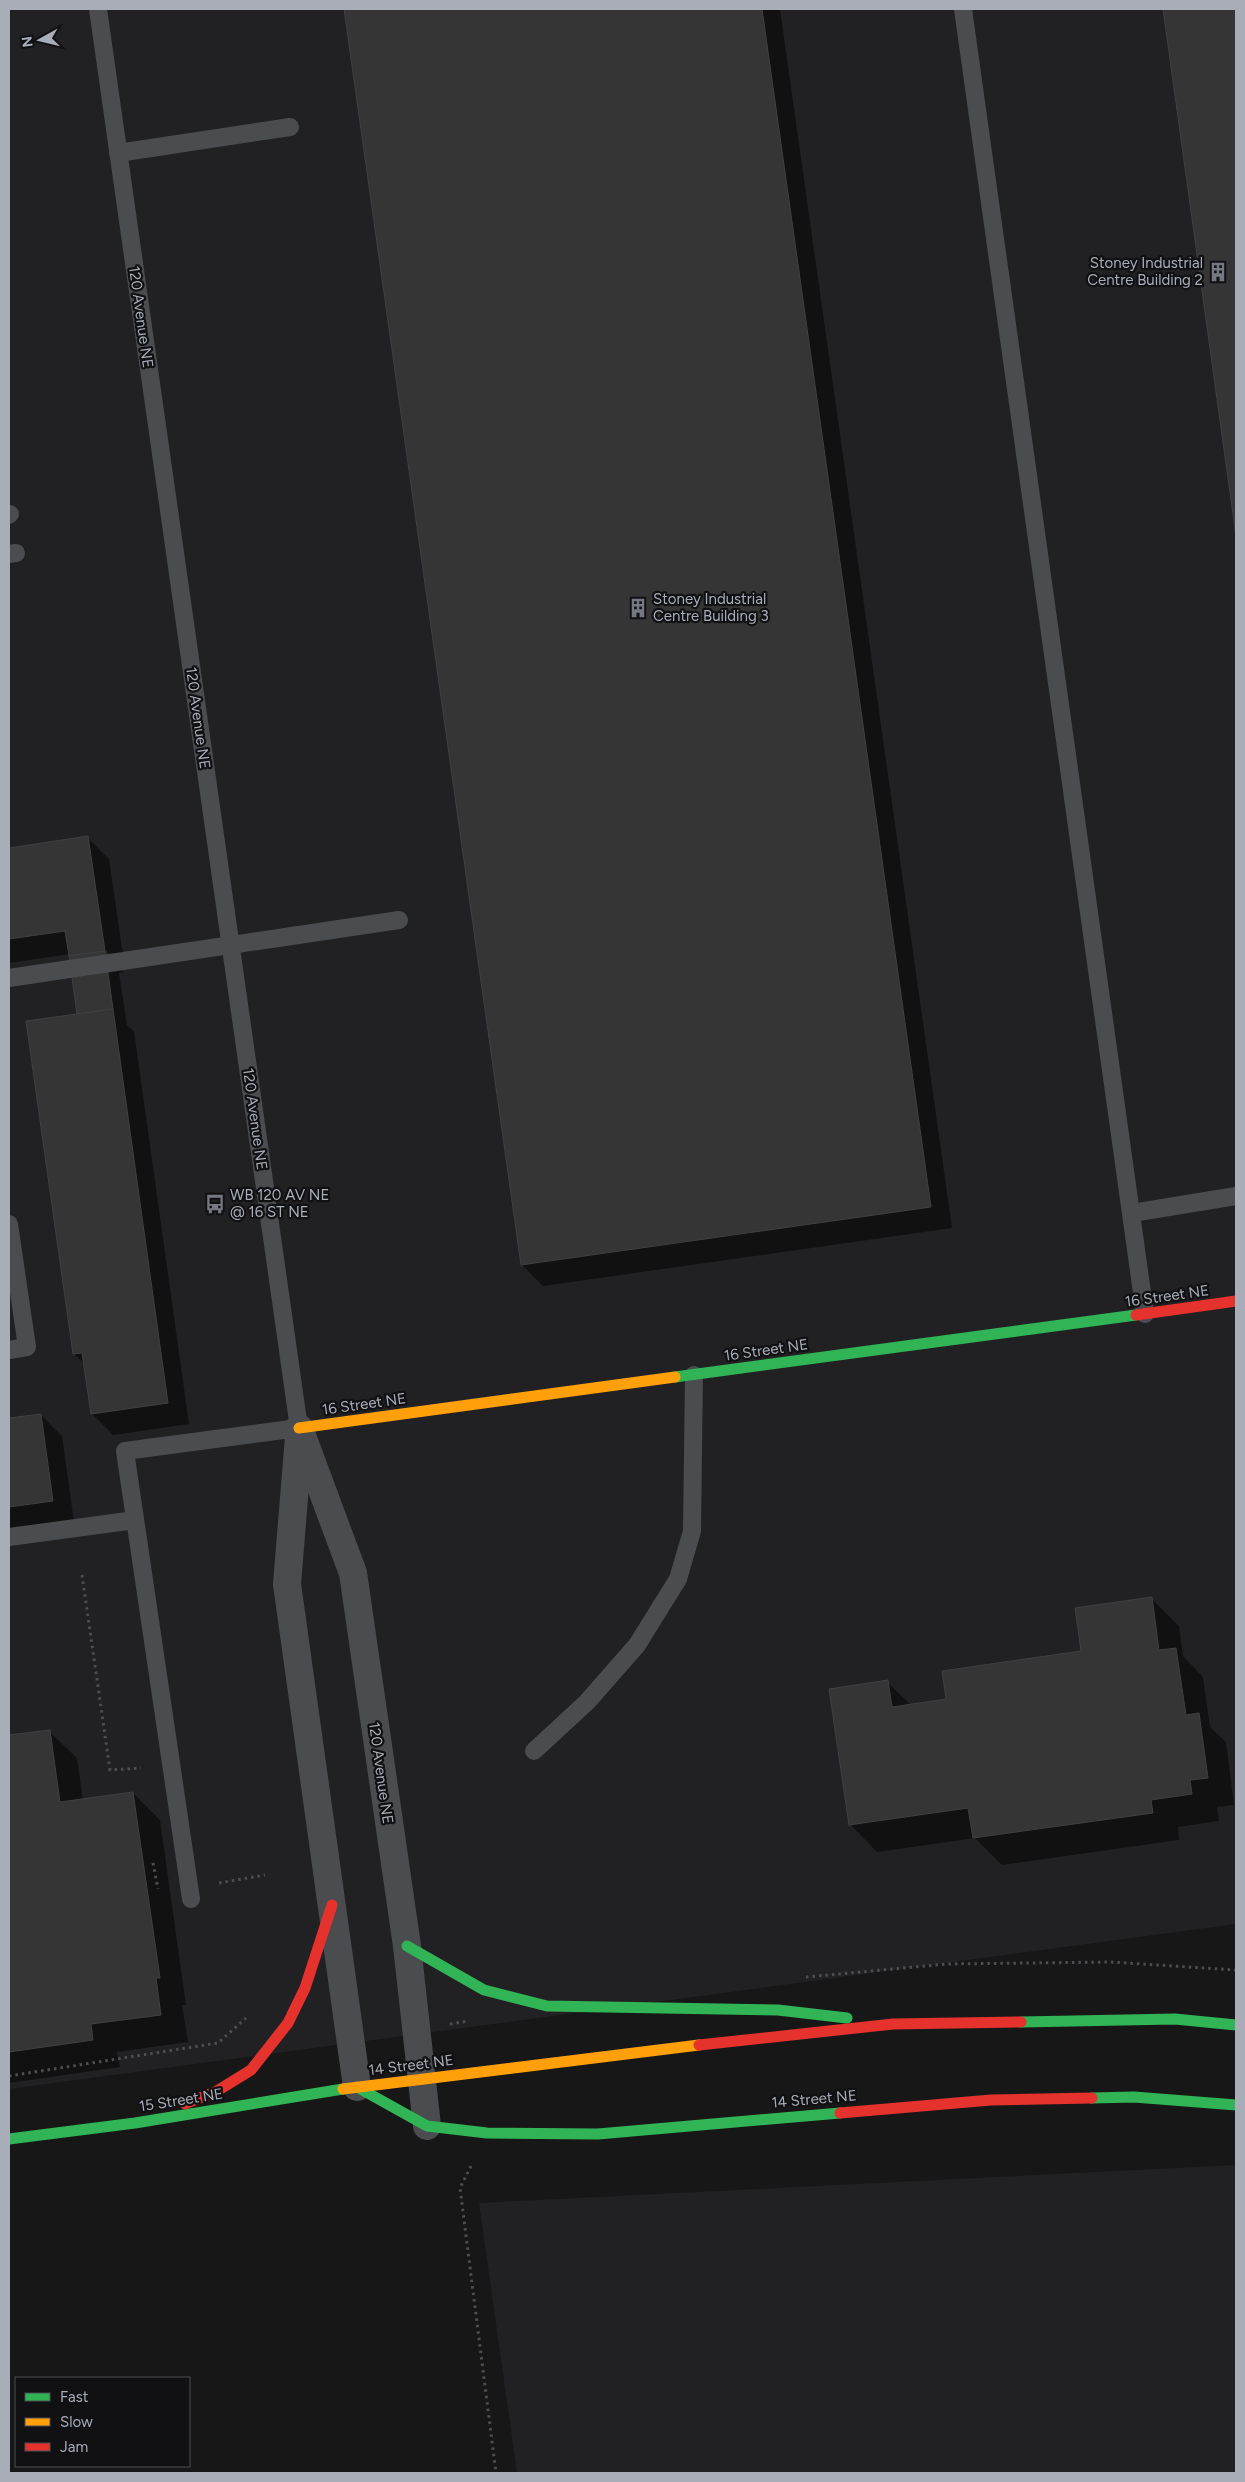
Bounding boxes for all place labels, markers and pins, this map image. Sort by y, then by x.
place label: Stoney Industrial Centre Building 2 [1087,254,1203,289]
building icon: Stoney Industrial Centre Building 2 [1207,261,1229,283]
place label: Stoney Industrial Centre Building 3 [653,590,769,625]
building icon: Stoney Industrial Centre Building 3 [627,597,649,619]
place label: WB 120 AV NE @ 16 ST NE [230,1186,329,1221]
bus stop icon: WB 120 AV NE @ 16 ST NE [204,1193,226,1215]

